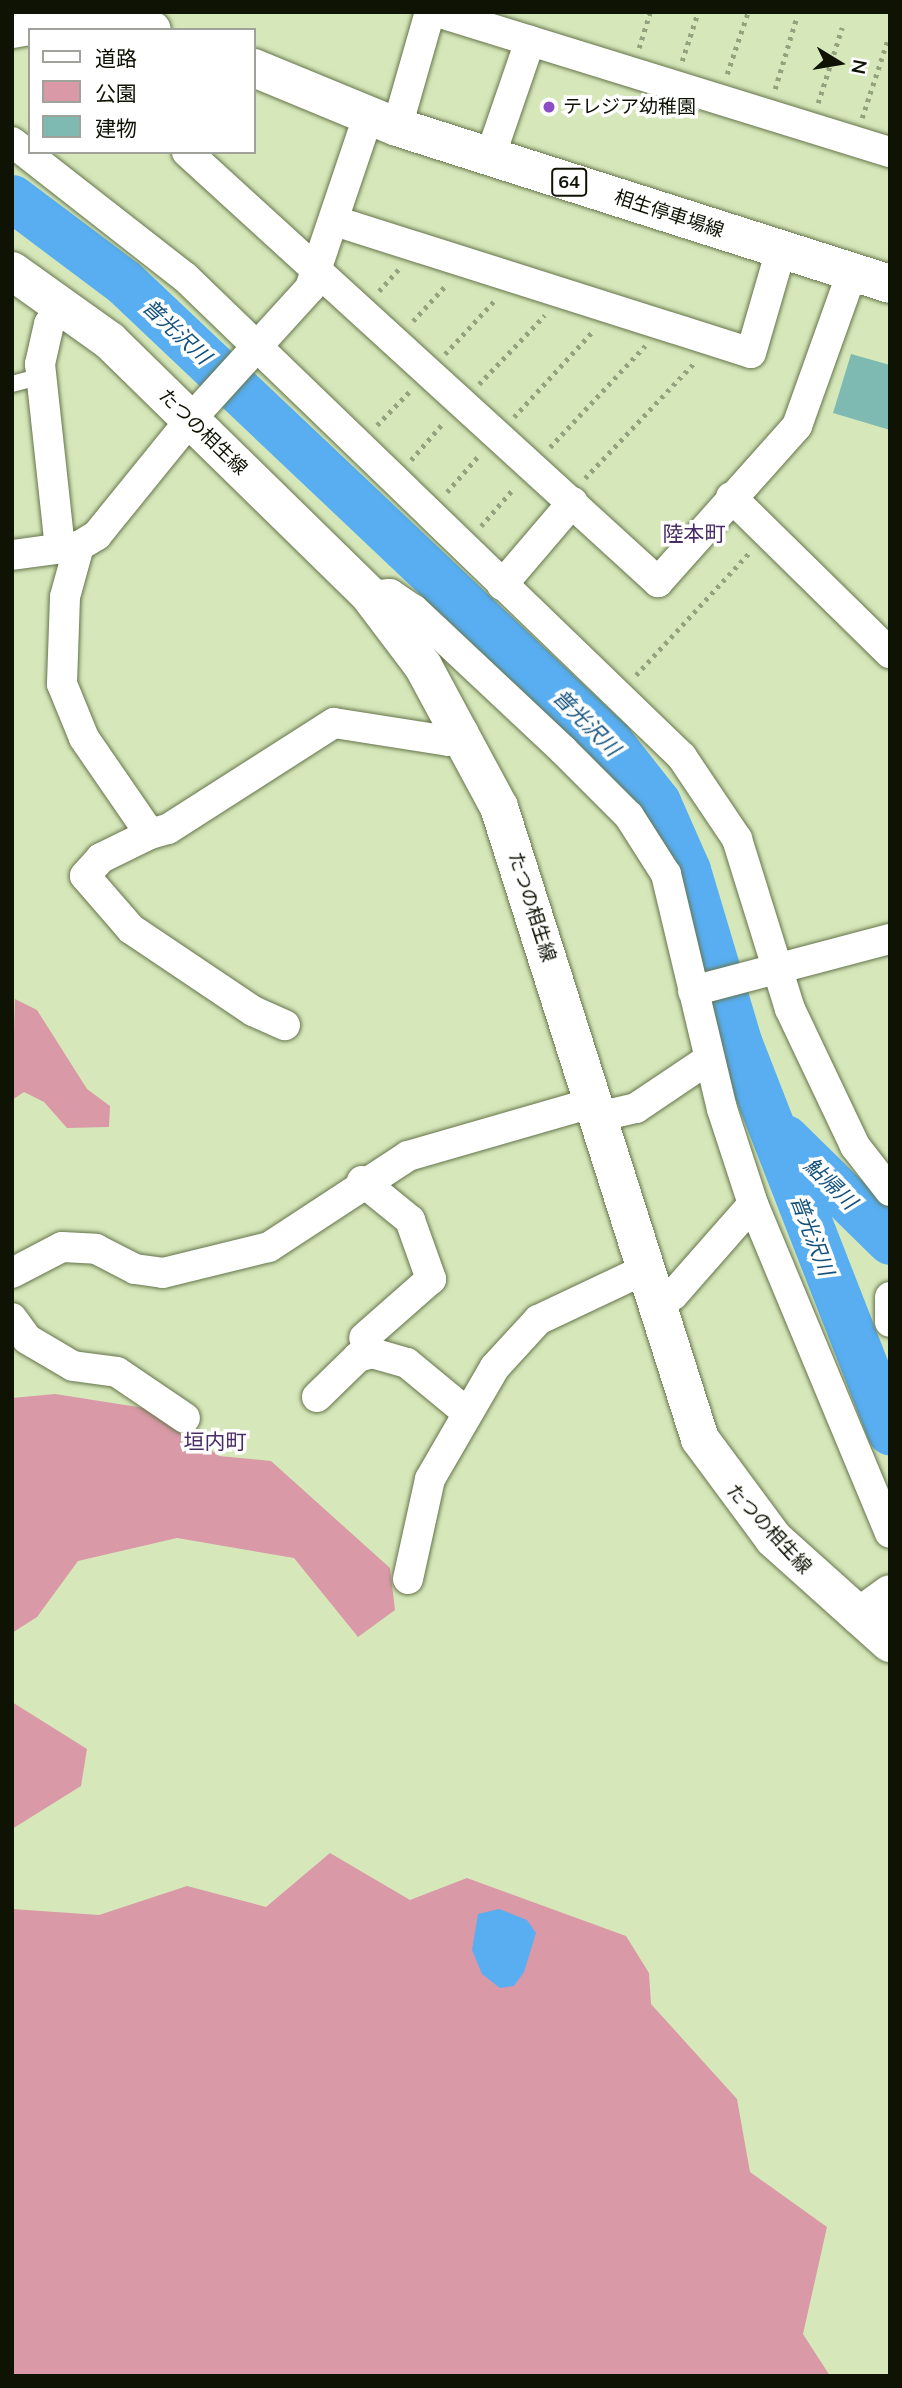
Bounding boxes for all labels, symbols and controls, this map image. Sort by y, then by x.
legend [28,28,256,154]
north arrow [804,28,874,98]
text: 道路 [95,45,137,71]
text: N [846,58,873,76]
text: 公園 [95,80,137,106]
place label: テレジア幼稚園 [563,96,696,118]
marker: テレジア幼稚園 [541,99,557,115]
text: 建物 [95,115,137,141]
road number: 64 [550,168,588,196]
street label: 相生停車場線 [611,186,727,242]
water label: 普光沢川 [138,293,216,369]
street label: たつの相生線 [154,384,252,480]
district label: 陸本町 [663,520,725,546]
water label: 普光沢川 [548,683,626,761]
street label: たつの相生線 [504,849,560,965]
water label: 鮎帰川 [800,1152,862,1214]
water label: 普光沢川 [786,1191,840,1279]
district label: 垣内町 [184,1428,246,1454]
street label: たつの相生線 [722,1480,816,1578]

